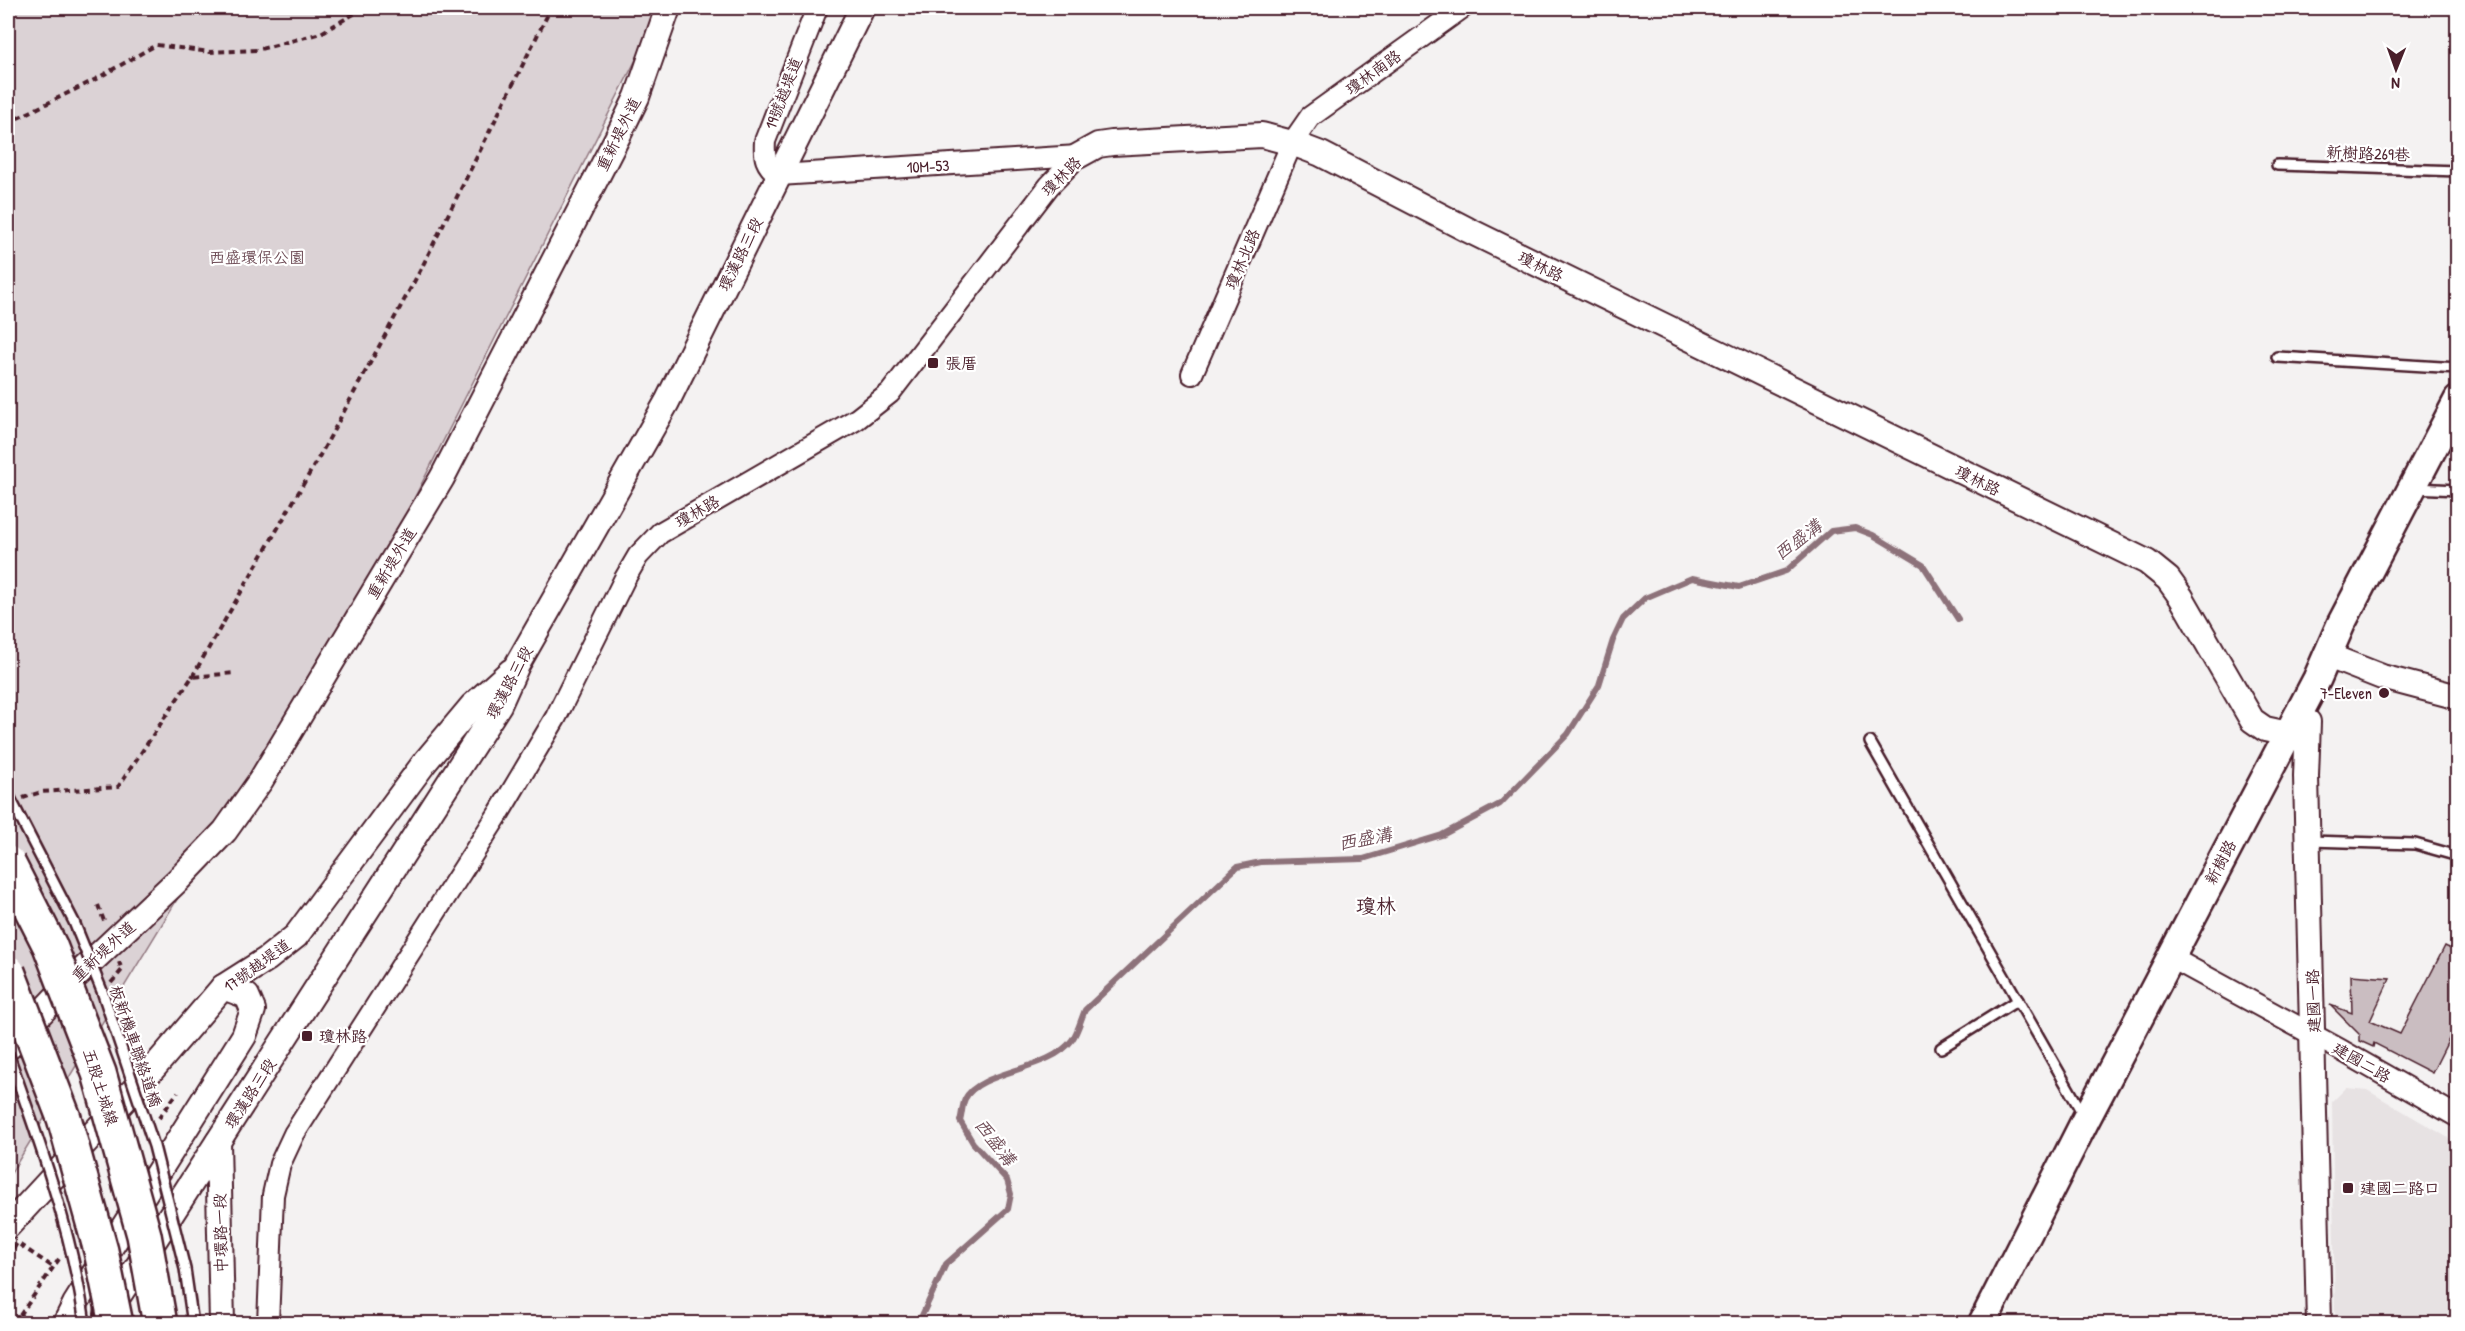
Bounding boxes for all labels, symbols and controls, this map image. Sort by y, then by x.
north arrow [2366,39,2426,99]
street label: 瓊林南路 [1341,44,1405,100]
street label: 19號越堤道 [759,54,807,132]
text: N [2391,73,2400,95]
street label: 重新堤外道 [591,93,645,175]
street label: 新樹路269巷 [2326,141,2410,165]
street label: 瓊林路 [1036,151,1086,201]
street label: 10M-53 [906,154,950,178]
street label: 環漢路三段 [713,213,767,295]
street label: 瓊林北路 [1219,225,1265,293]
park label: 西盛環保公園 [209,246,305,268]
street label: 瓊林路 [1515,246,1567,286]
place label: 張厝 [945,352,977,374]
marker: 張厝 [926,356,940,370]
street label: 瓊林路 [1952,460,2004,500]
street label: 瓊林路 [671,489,723,533]
water label: 西盛溝 [1769,512,1828,566]
street label: 重新堤外道 [361,523,421,603]
street label: 環漢路三段 [481,642,537,722]
place label: 7-Eleven [2320,682,2372,704]
marker: 7-Eleven [2377,686,2391,700]
water label: 西盛溝 [1336,821,1396,856]
street label: 新樹路 [2199,836,2241,888]
district label: 瓊林 [1356,892,1396,919]
street label: 重新堤外道 [66,916,140,986]
street label: 17號越堤道 [219,933,295,997]
street label: 建國一路 [2301,969,2325,1033]
street label: 板新機車聯絡道橋 [105,982,167,1110]
place label: 瓊林路 [319,1025,367,1047]
marker: 瓊林路 [300,1029,314,1043]
street label: 建國二路 [2329,1036,2395,1088]
street label: 五股土城線 [78,1046,124,1128]
street label: 環漢路三段 [219,1053,281,1133]
water label: 西盛溝 [969,1113,1023,1172]
place label: 建國二路口 [2360,1177,2440,1199]
marker: 建國二路口 [2341,1181,2355,1195]
street label: 中環路一段 [208,1193,232,1273]

